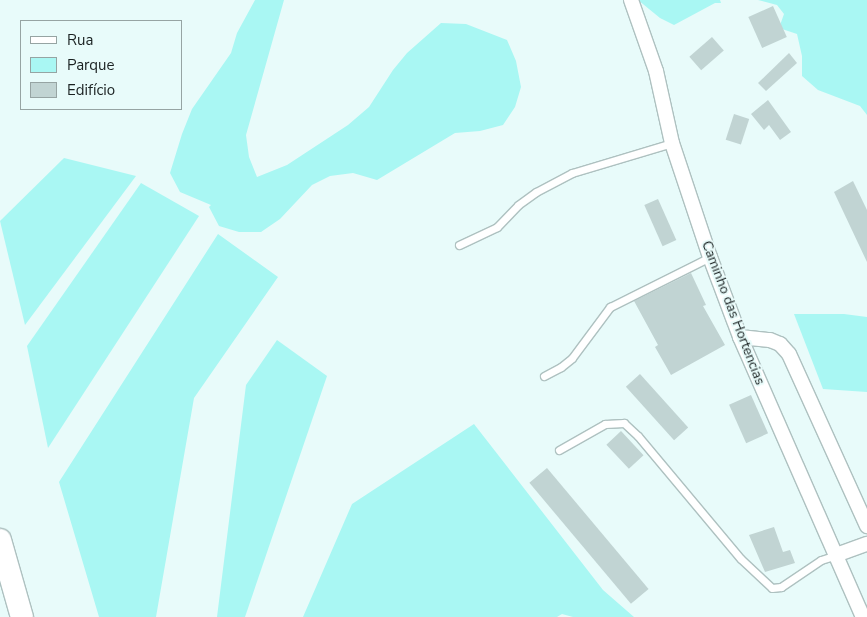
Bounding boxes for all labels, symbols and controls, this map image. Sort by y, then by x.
legend [20,20,182,110]
text: Rua [67,30,93,50]
text: Parque [67,55,115,75]
text: Edifício [67,80,115,100]
street label: Caminho das Hortencias [698,239,768,387]

